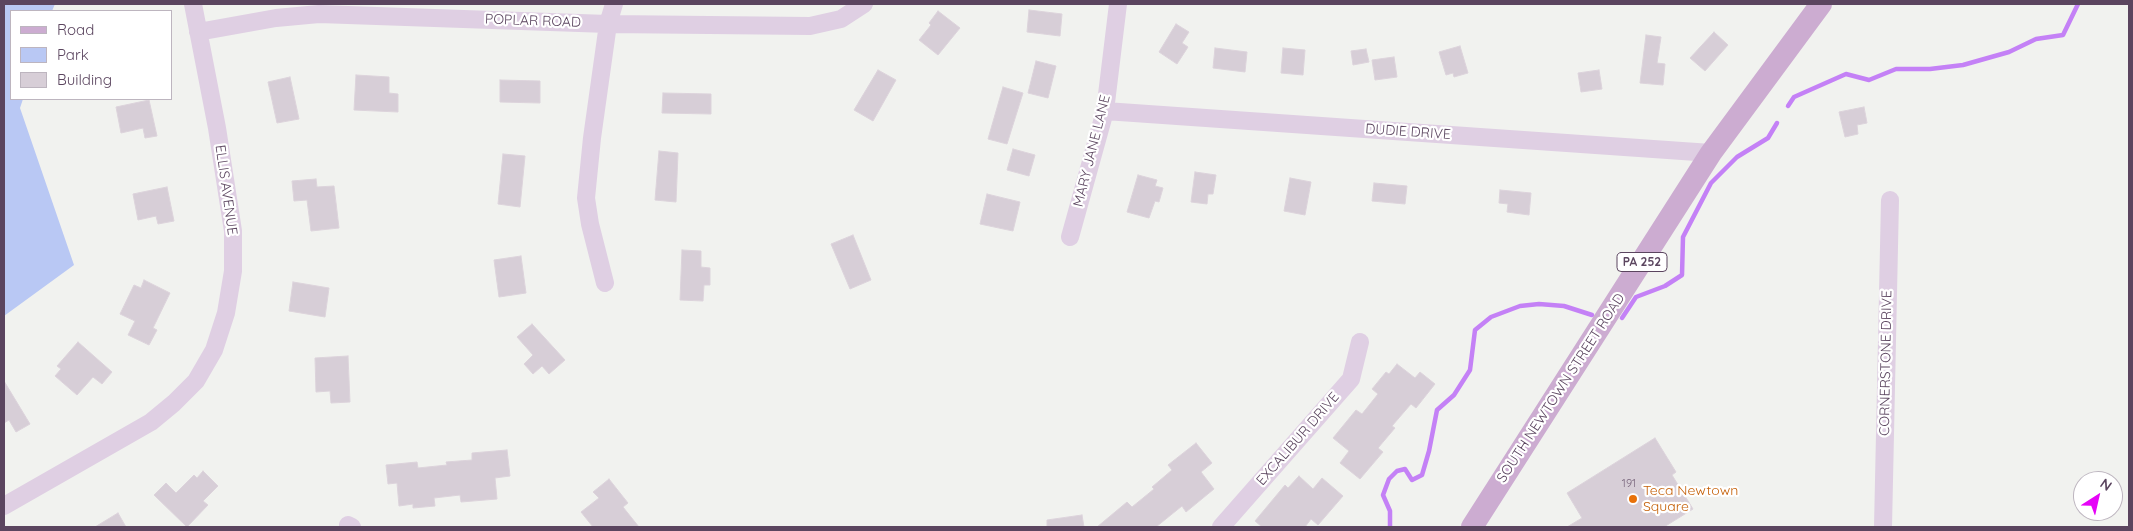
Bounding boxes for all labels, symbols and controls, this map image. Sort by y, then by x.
legend [10,10,172,100]
street label: POPLAR ROAD [485,11,581,31]
text: Road [57,20,94,39]
text: Park [57,45,89,64]
text: Building [57,70,112,89]
street label: MARY JANE LANE [1070,93,1114,209]
street label: DUDIE DRIVE [1365,121,1451,143]
street label: ELLIS AVENUE [211,144,241,236]
road number: PA 252 [1617,252,1667,272]
street label: SOUTH NEWTOWN STREET ROAD [1493,290,1629,486]
street label: CORNERSTONE DRIVE [1876,290,1896,436]
street label: EXCALIBUR DRIVE [1253,389,1343,489]
north arrow [2073,471,2123,521]
text: N [2097,474,2115,495]
house number: 191 [1622,477,1636,491]
place label: Teca Newtown Square [1643,483,1738,516]
marker: Teca Newtown Square [1627,493,1639,505]

